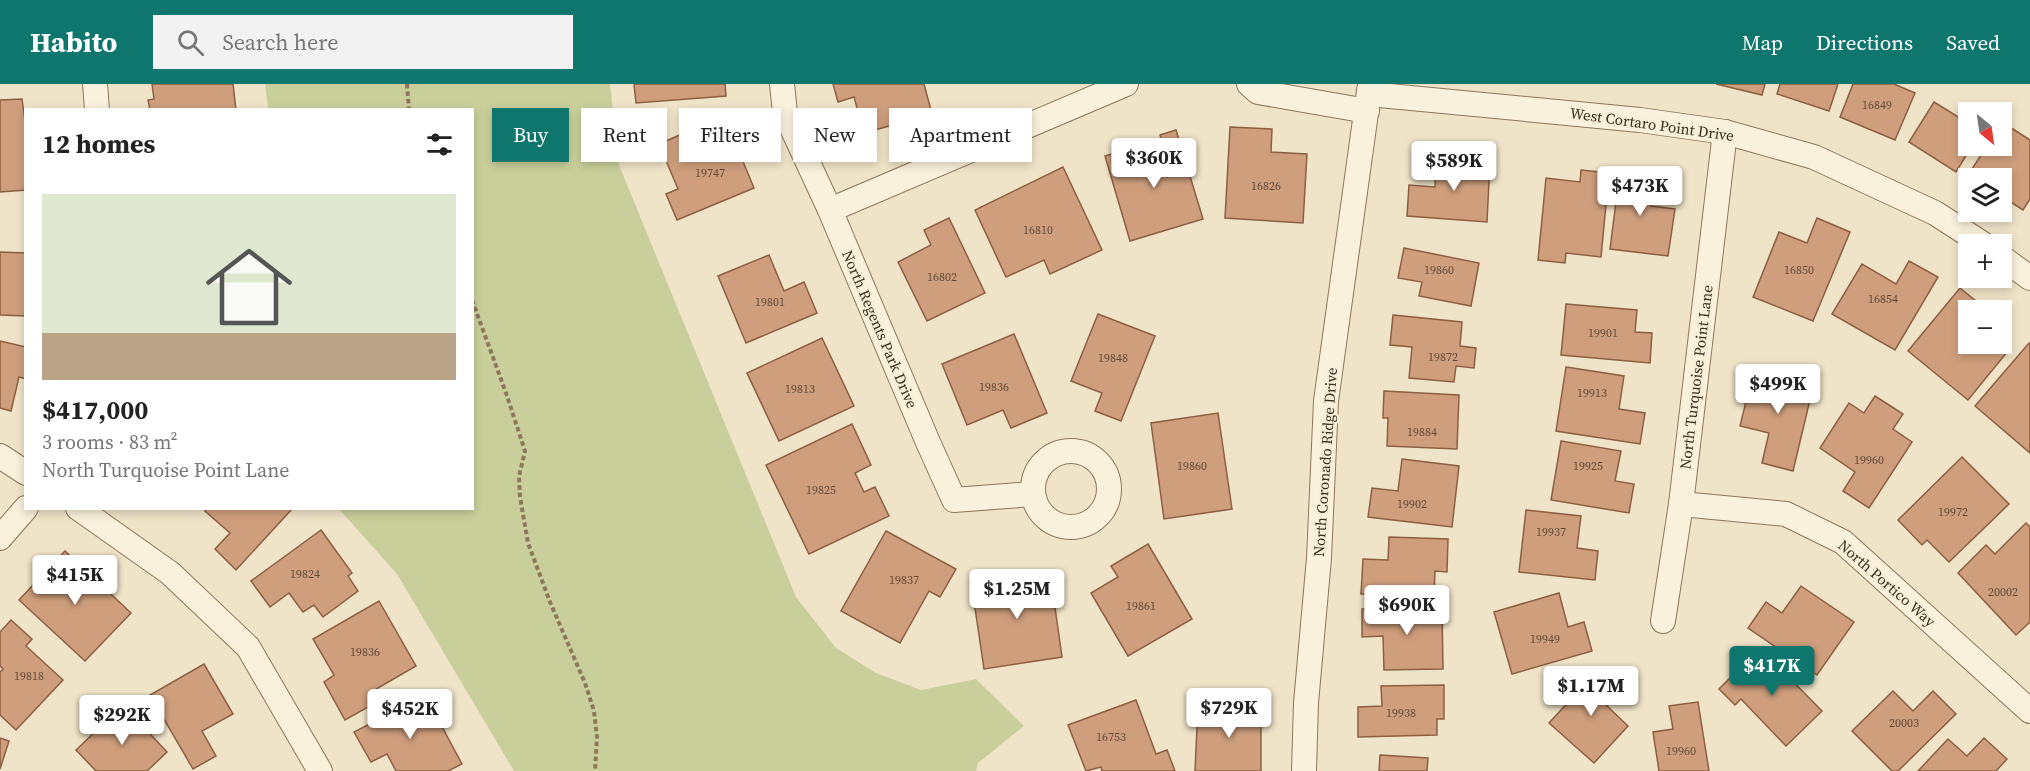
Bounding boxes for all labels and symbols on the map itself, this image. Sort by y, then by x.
house number: 16849 [1862,97,1892,113]
street label: West Cortaro Point Drive [1569,102,1736,146]
north arrow [1958,102,2012,156]
pin: $360K [1112,138,1196,189]
pin: $589K [1412,141,1496,192]
house number: 19747 [695,165,725,181]
pin: $473K [1598,166,1682,217]
house number: 16826 [1251,178,1281,194]
house number: 16810 [1023,222,1053,238]
street label: North Regents Park Drive [837,247,923,412]
house number: 19860 [1424,262,1454,278]
house number: 16850 [1784,262,1814,278]
house number: 16802 [927,269,957,285]
street label: North Turquoise Point Lane [1674,283,1718,470]
house number: 16854 [1868,291,1898,307]
house number: 19801 [755,294,785,310]
house number: 19901 [1588,325,1618,341]
house number: 19872 [1428,349,1458,365]
house number: 19848 [1098,350,1128,366]
pin: $499K [1736,364,1820,415]
street label: North Coronado Ridge Drive [1308,366,1342,557]
house number: 19836 [979,379,1009,395]
house number: 19813 [785,381,815,397]
house number: 19913 [1577,385,1607,401]
house number: 19884 [1407,424,1437,440]
house number: 19960 [1854,452,1884,468]
house number: 19860 [1177,458,1207,474]
house number: 19925 [1573,458,1603,474]
house number: 19825 [806,482,836,498]
house number: 19902 [1397,496,1427,512]
house number: 19972 [1938,504,1968,520]
house number: 19937 [1536,524,1566,540]
street label: North Portico Way [1834,535,1941,631]
pin: $415K [33,555,117,606]
house number: 19824 [290,566,320,582]
pin: $1.25M [968,569,1066,620]
house number: 19837 [889,572,919,588]
house number: 20002 [1988,584,2018,600]
pin: $690K [1365,585,1449,636]
house number: 19861 [1126,598,1156,614]
house number: 19949 [1530,631,1560,647]
house number: 19836 [350,644,380,660]
pin: $417K [1730,646,1814,697]
pin: $1.17M [1542,666,1640,717]
house number: 19818 [14,668,44,684]
pin: $729K [1187,688,1271,739]
pin: $452K [368,689,452,740]
pin: $292K [80,695,164,746]
house number: 19938 [1386,705,1416,721]
house number: 20003 [1889,715,1919,731]
house number: 16753 [1096,729,1126,745]
house number: 19960 [1666,743,1696,759]

